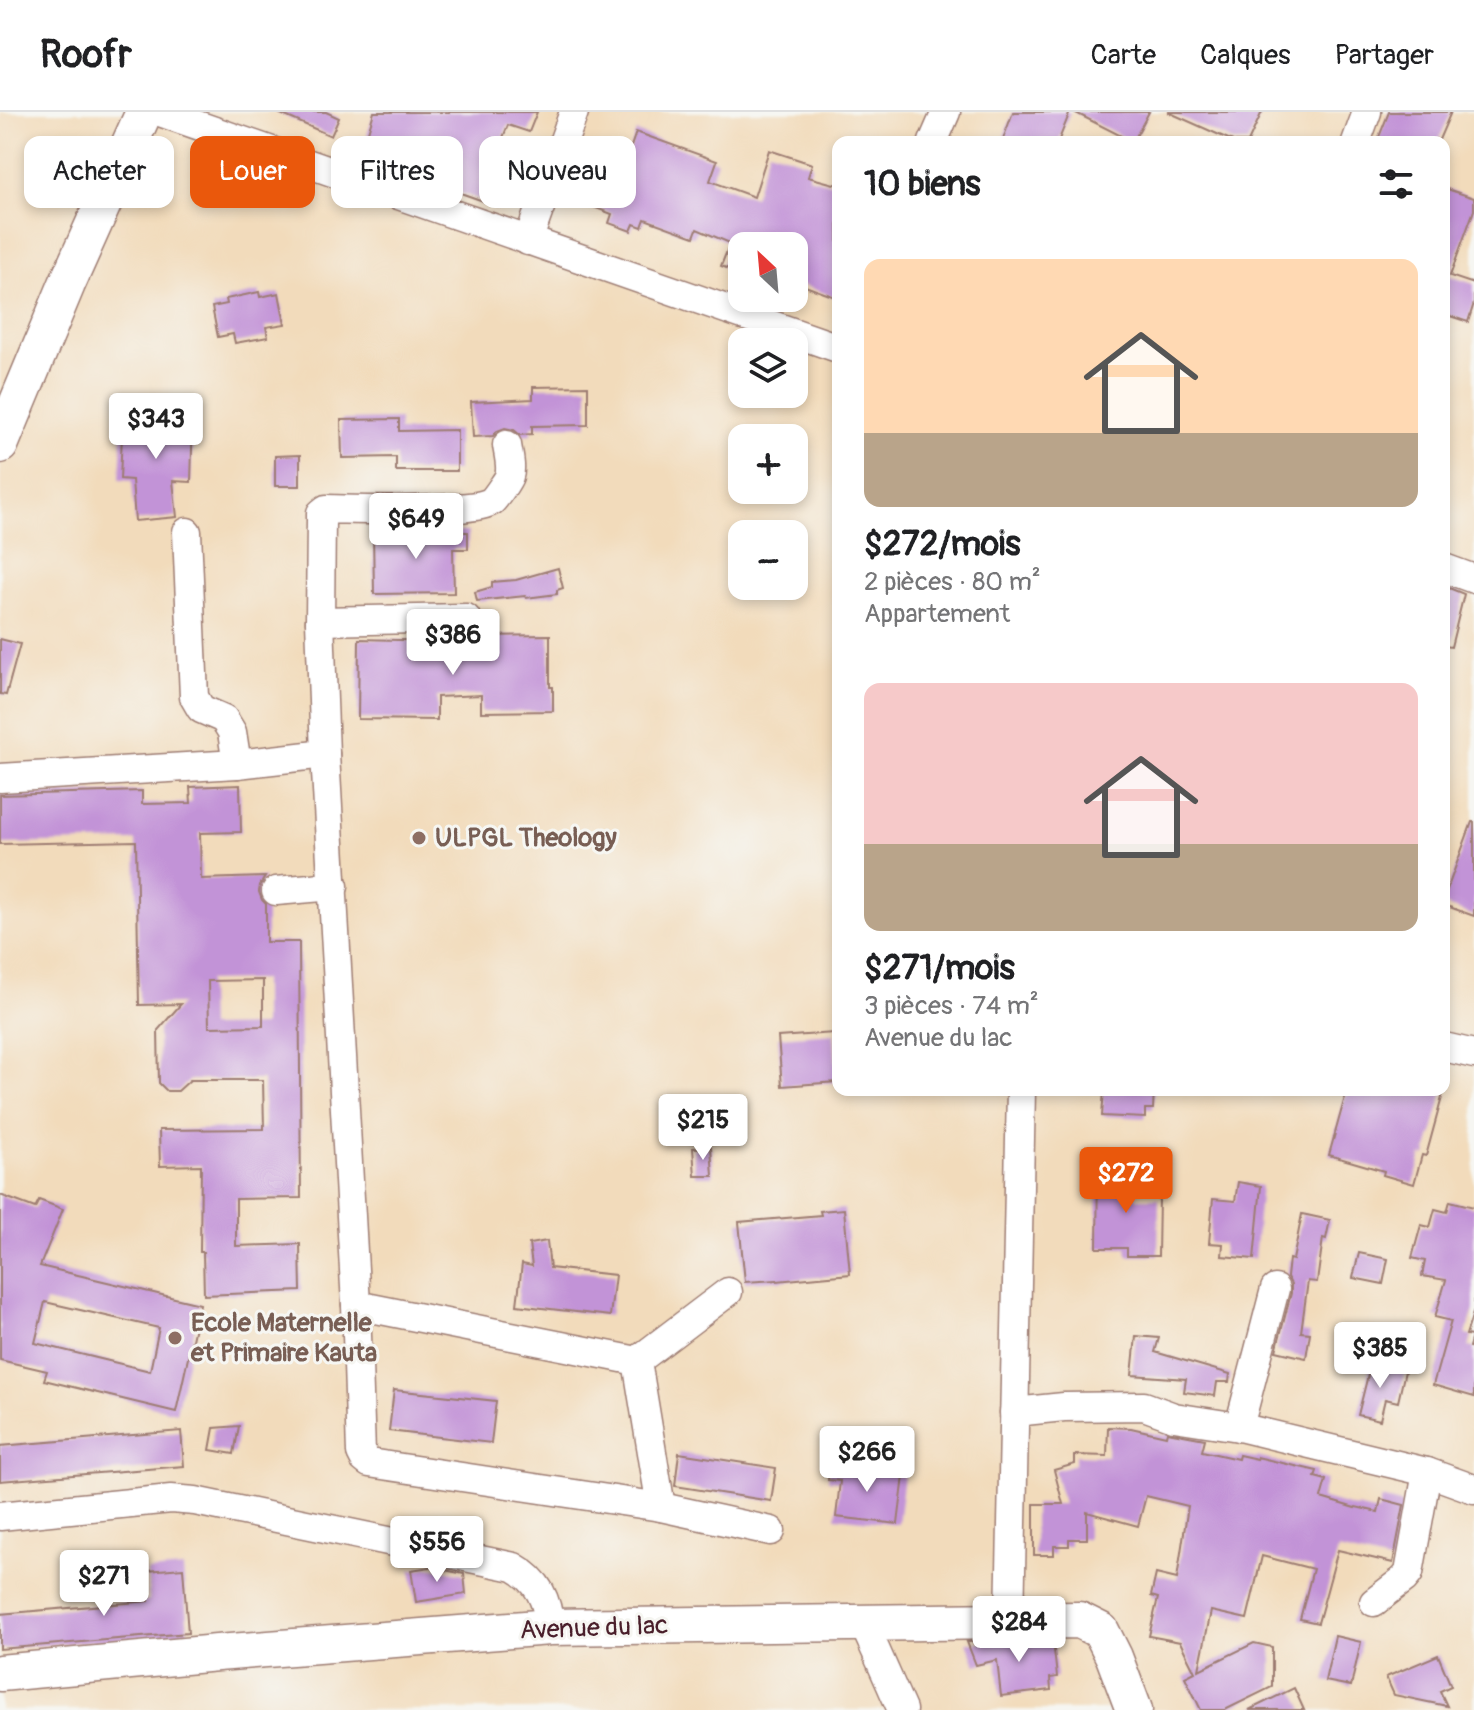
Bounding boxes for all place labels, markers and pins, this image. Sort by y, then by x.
pin: $343 [109,393,203,461]
pin: $649 [369,493,463,561]
pin: $386 [406,609,500,677]
place label: ULPGL Theology [435,822,617,854]
marker: ULPGL Theology [410,829,428,847]
pin: $215 [656,1094,750,1162]
pin: $272 [1079,1147,1173,1215]
place label: Ecole Maternelle et Primaire Kauta [190,1307,377,1369]
pin: $385 [1333,1322,1427,1390]
marker: Ecole Maternelle et Primaire Kauta [166,1329,184,1347]
pin: $266 [820,1426,914,1494]
pin: $556 [390,1516,484,1584]
pin: $271 [57,1550,151,1618]
pin: $284 [972,1596,1066,1664]

